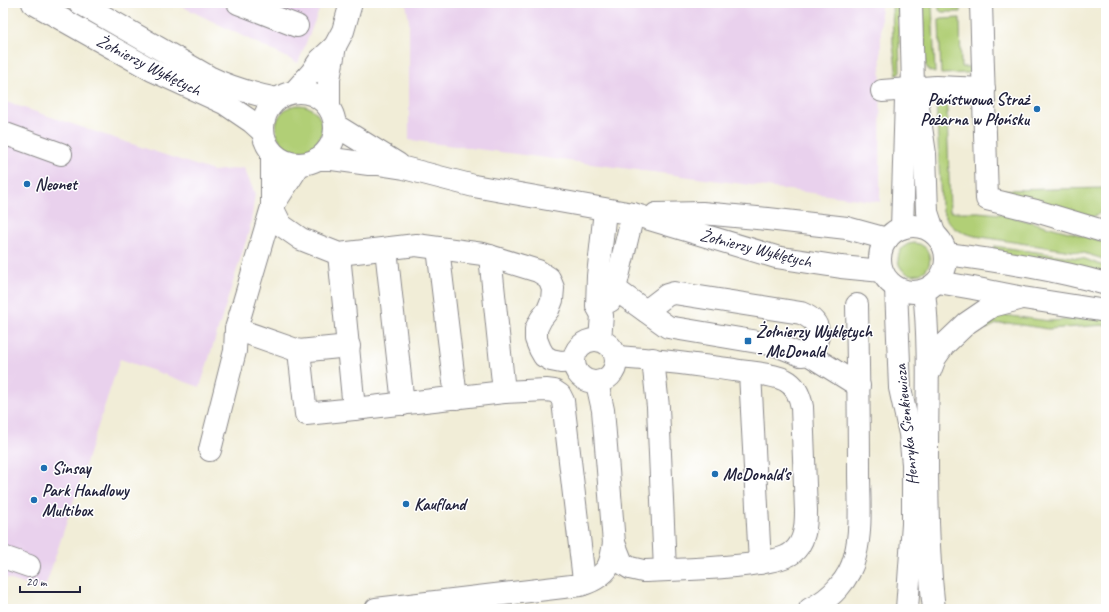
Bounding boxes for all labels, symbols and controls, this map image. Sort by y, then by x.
street label: Żołnierzy Wyklętych [93,30,206,101]
place label: Państwowa Straż Pożarna w Płońsku [920,89,1031,130]
marker: Państwowa Straż Pożarna w Płońsku [1032,104,1042,114]
place label: Neonet [35,174,79,195]
marker: Neonet [22,179,32,189]
street label: Żołnierzy Wyklętych [698,224,815,273]
place label: Żołnierzy Wyklętych - McDonald [756,321,873,362]
marker: Żołnierzy Wyklętych - McDonald [743,336,753,346]
street label: Henryka Sienkiewicza [890,362,923,487]
place label: Sinsay [52,458,93,479]
marker: Sinsay [39,463,49,473]
place label: McDonald's [723,464,792,485]
marker: McDonald's [710,469,720,479]
place label: Park Handlowy Multibox [42,480,131,521]
place label: Kaufland [414,494,469,515]
marker: Park Handlowy Multibox [29,495,39,505]
marker: Kaufland [401,499,411,509]
scale bar [20,568,80,594]
text: 20 m [26,574,48,590]

